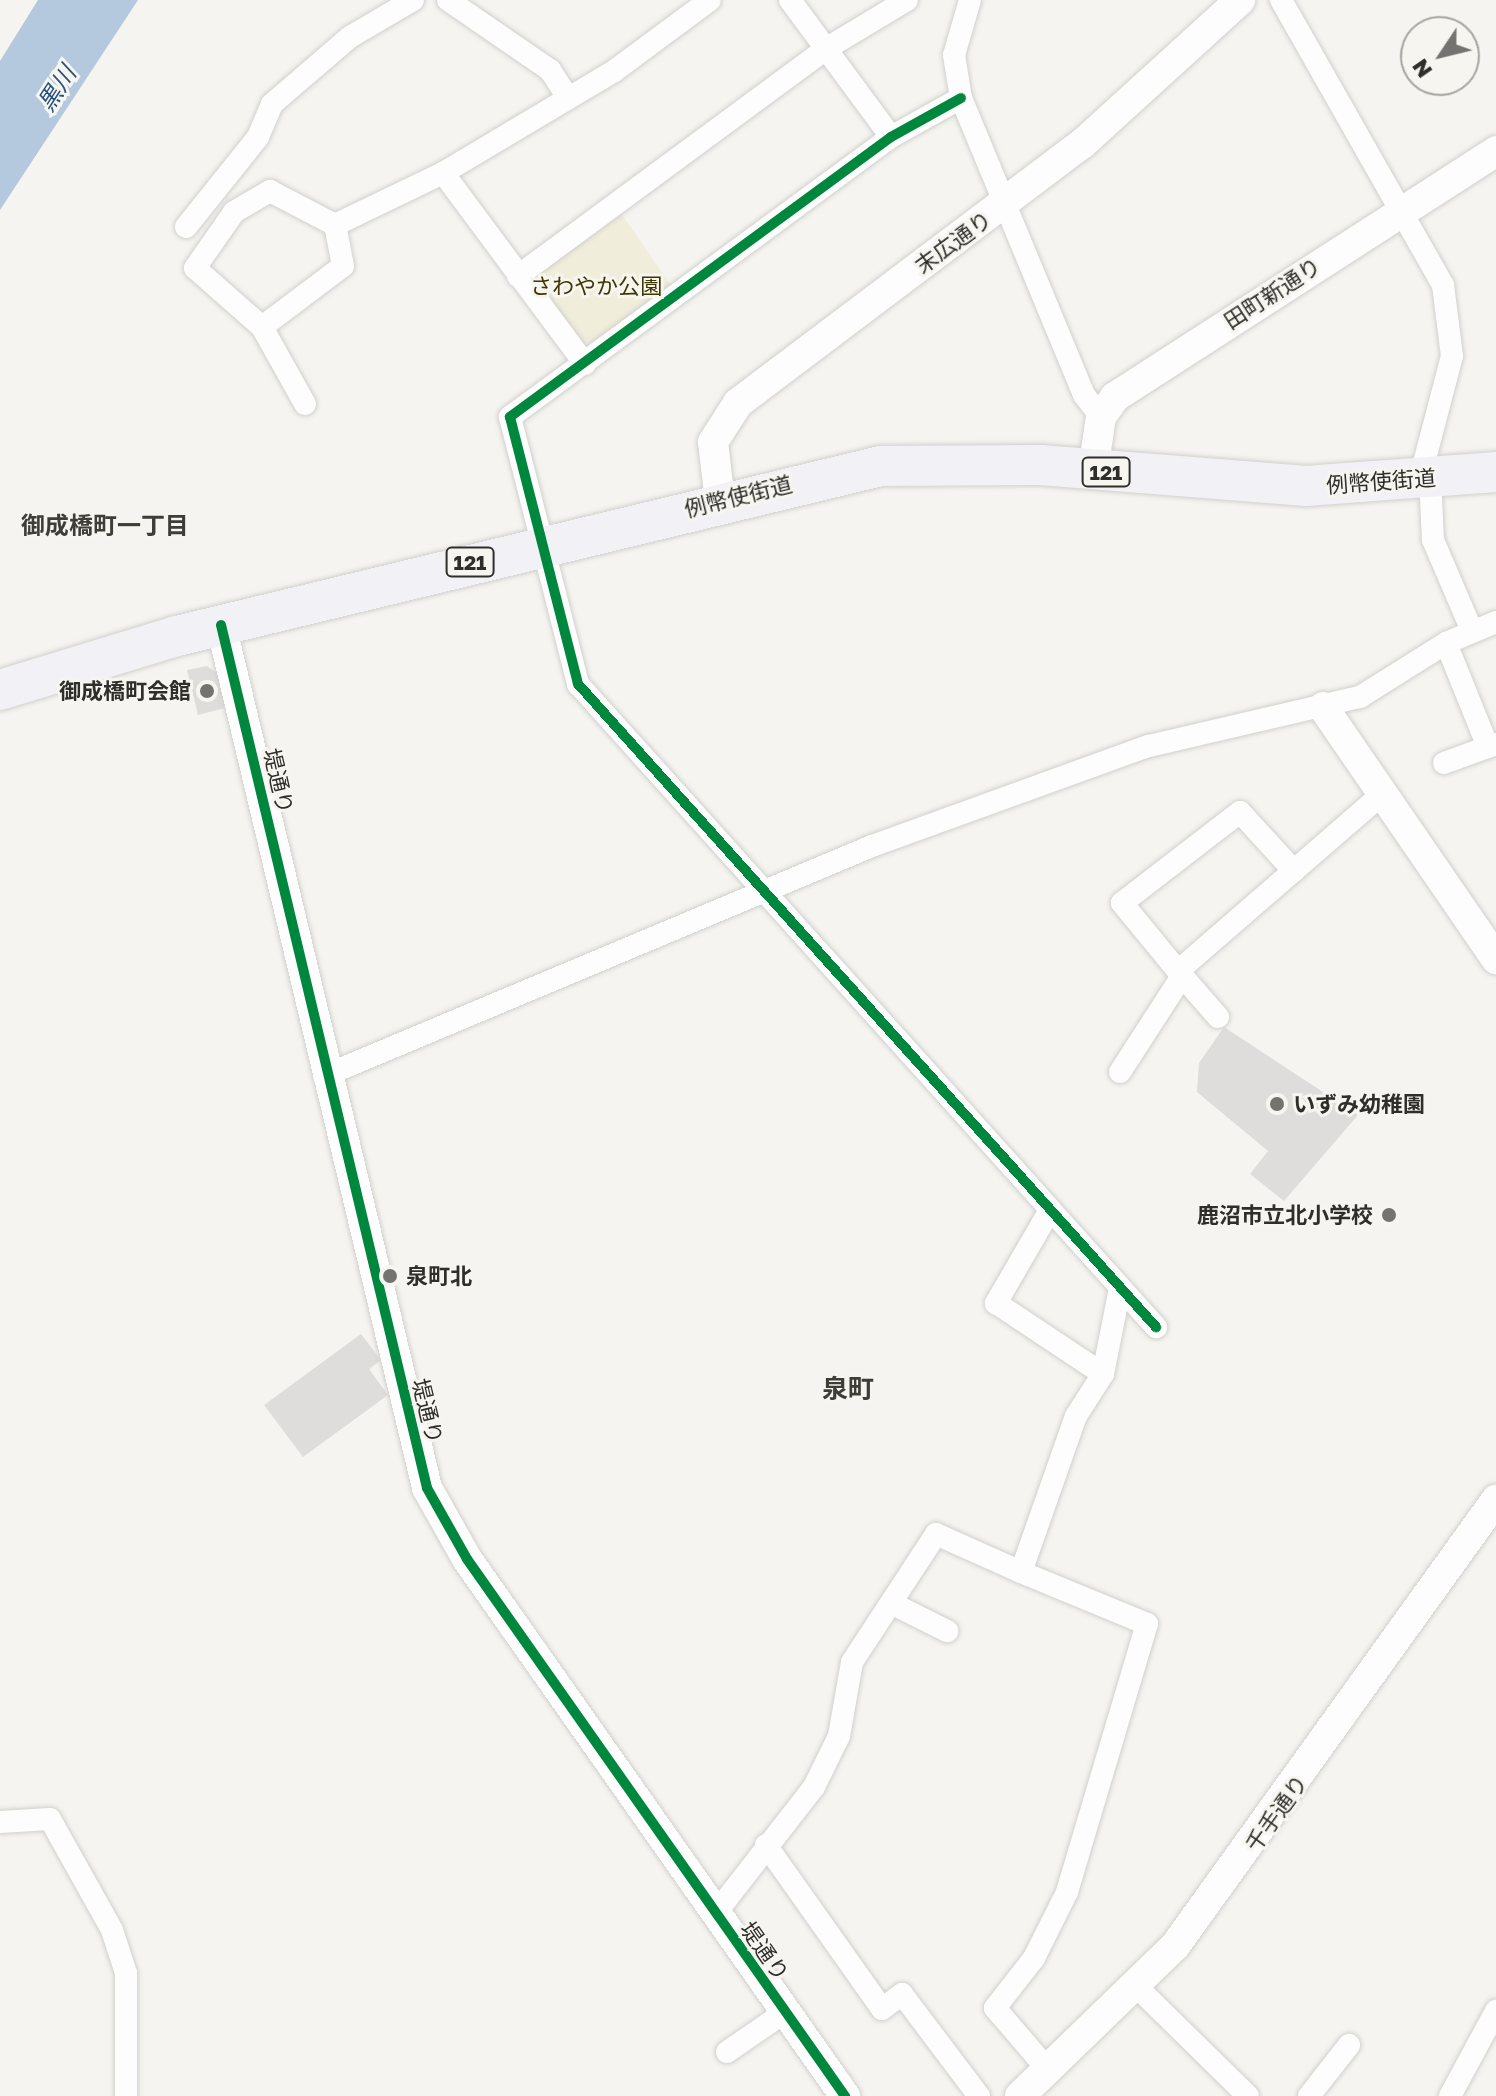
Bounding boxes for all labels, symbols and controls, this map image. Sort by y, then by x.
north arrow [1400,16,1480,96]
text: N [1406,54,1437,84]
water label: 黒川 [31,60,81,116]
street label: 末広通り [910,205,996,279]
street label: 田町新通り [1219,252,1325,334]
park label: さわやか公園 [530,273,662,299]
road number: 121 [1080,456,1132,488]
street label: 例幣使街道 [1325,464,1437,498]
street label: 例幣使街道 [681,470,795,522]
district label: 御成橋町一丁目 [21,511,189,539]
road number: 121 [444,546,496,578]
place label: 御成橋町会館 [59,678,191,704]
marker: 御成橋町会館 [198,682,216,700]
street label: 堤通り [259,746,299,816]
place label: いずみ幼稚園 [1293,1091,1425,1117]
marker: いずみ幼稚園 [1268,1095,1286,1113]
place label: 鹿沼市立北小学校 [1197,1202,1373,1228]
marker: 鹿沼市立北小学校 [1380,1206,1398,1224]
place label: 泉町北 [406,1263,472,1289]
marker: 泉町北 [381,1267,399,1285]
district label: 泉町 [822,1373,874,1405]
street label: 堤通り [407,1376,449,1446]
street label: 千手通り [1239,1770,1313,1856]
street label: 堤通り [735,1916,795,1986]

